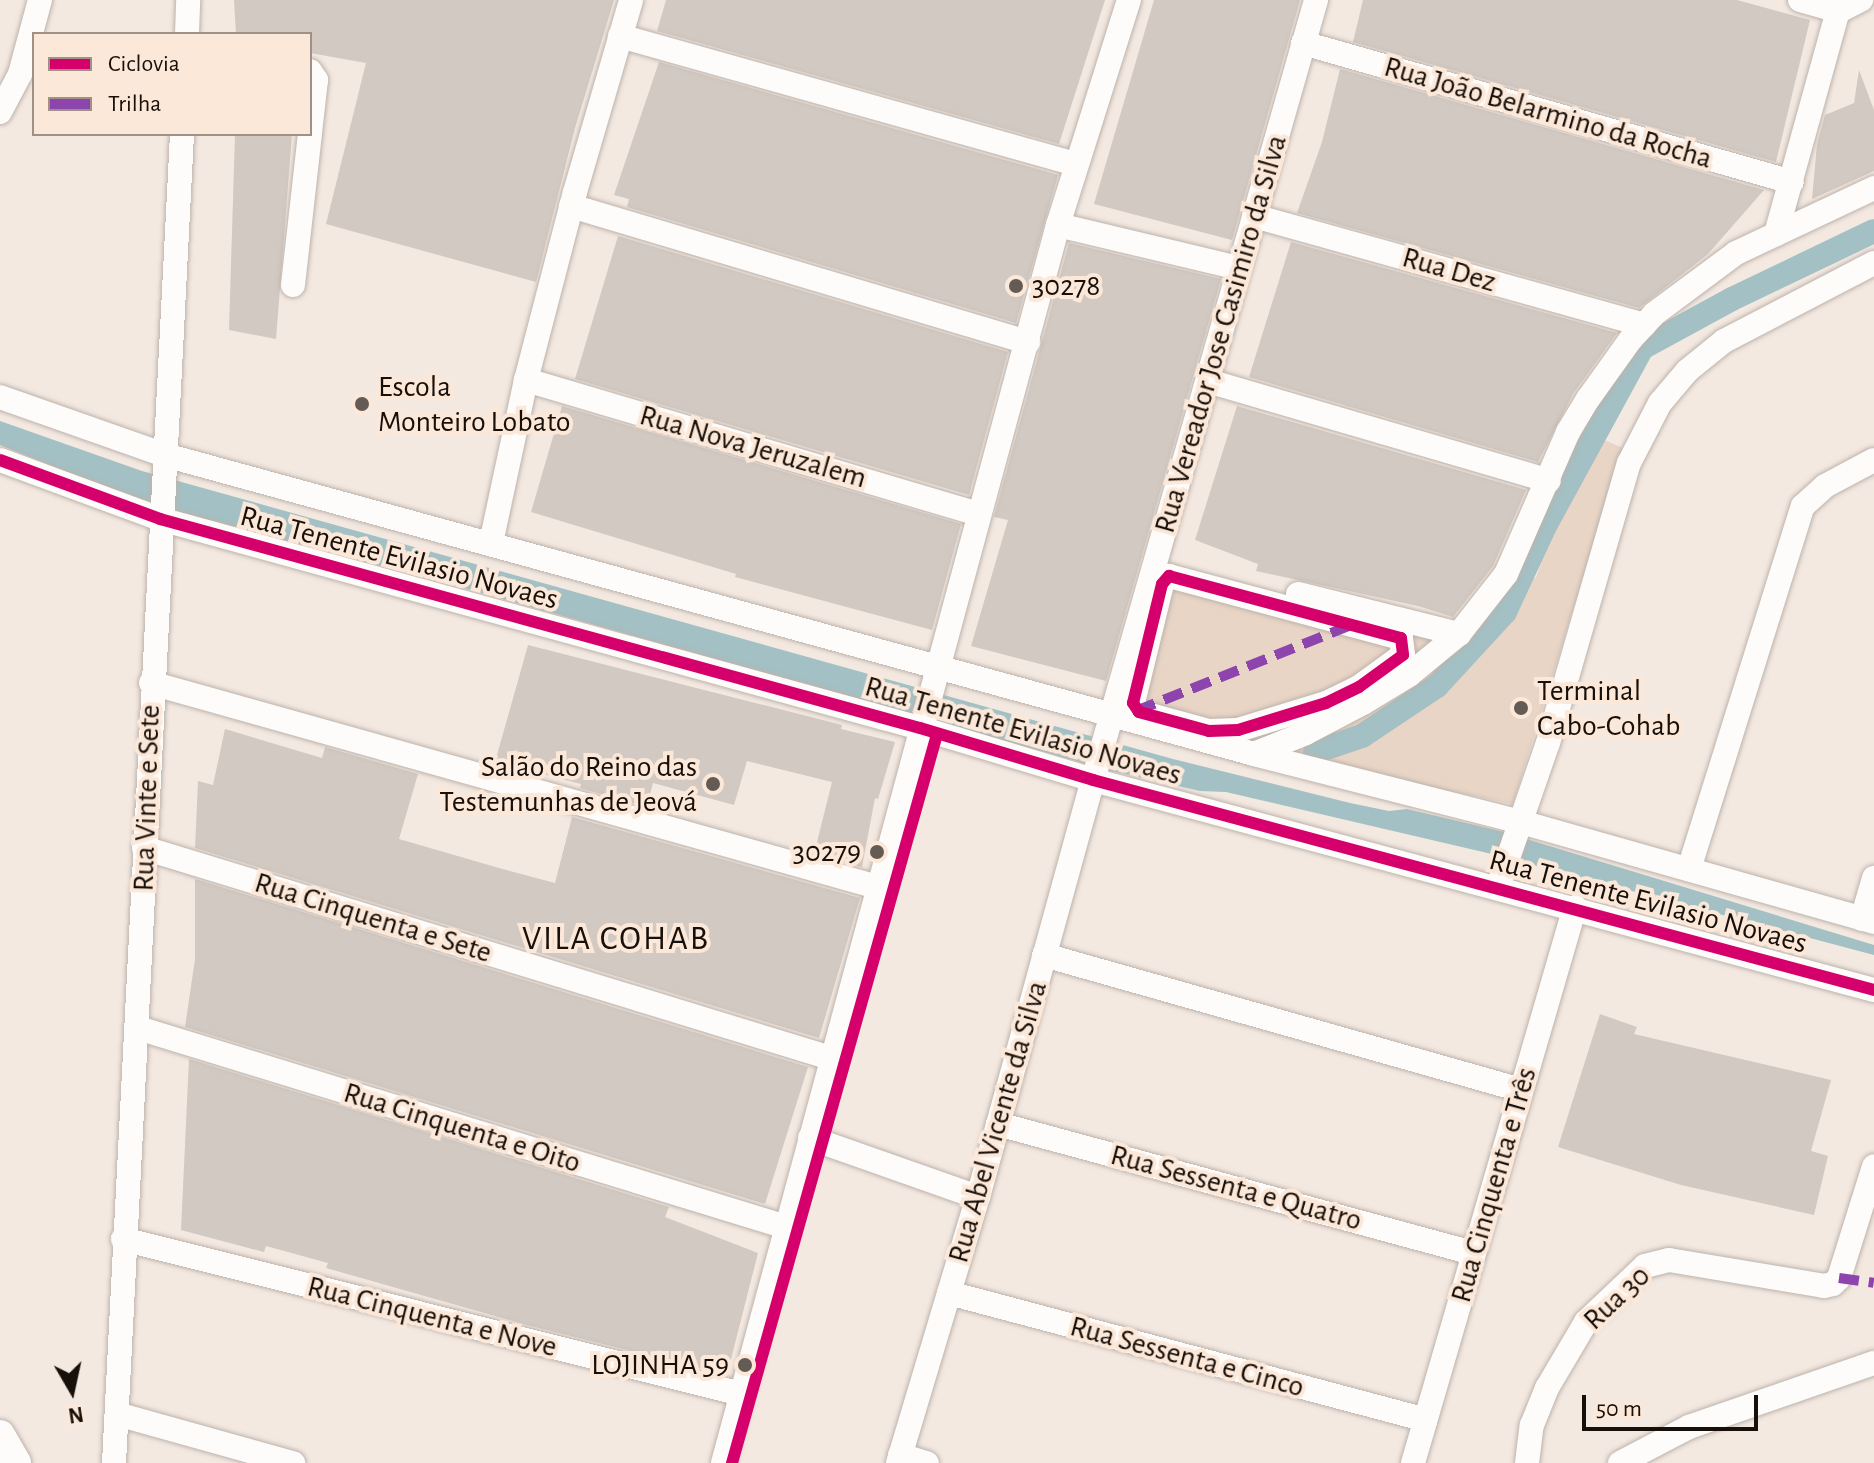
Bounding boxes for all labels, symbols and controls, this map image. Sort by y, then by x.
legend [32,32,312,136]
street label: Rua João Belarmino da Rocha [1380,49,1716,177]
text: Ciclovia [108,52,180,76]
text: Trilha [108,92,161,116]
street label: Rua Vereador Jose Casimiro da Silva [1147,131,1295,537]
street label: Rua Dez [1398,240,1500,300]
place label: 30278 [1032,268,1101,304]
marker: 30278 [1007,277,1025,295]
place label: Escola Monteiro Lobato [378,369,571,440]
marker: Escola Monteiro Lobato [353,395,371,413]
street label: Rua Nova Jeruzalem [635,397,871,497]
street label: Rua Tenente Evilasio Novaes [236,498,562,618]
street label: Rua Tenente Evilasio Novaes [861,669,1185,793]
place label: Terminal Cabo-Cohab [1537,673,1680,744]
marker: Terminal Cabo-Cohab [1512,699,1530,717]
street label: Rua Vinte e Sete [126,704,168,892]
place label: Salão do Reino das Testemunhas de Jeová [439,749,697,820]
marker: Salão do Reino das Testemunhas de Jeová [704,775,722,793]
place label: 30279 [793,834,861,870]
street label: Rua Tenente Evilasio Novaes [1485,842,1811,962]
marker: 30279 [868,843,886,861]
street label: Rua Cinquenta e Sete [250,865,496,971]
district label: VILA COHAB [522,920,710,960]
street label: Rua Abel Vicente da Silva [941,977,1055,1267]
street label: Rua Cinquenta e Três [1443,1063,1545,1307]
street label: Rua Cinquenta e Oito [339,1075,585,1181]
street label: Rua Sessenta e Quatro [1106,1137,1366,1239]
street label: Rua 30 [1576,1258,1658,1338]
street label: Rua Cinquenta e Nove [304,1269,560,1365]
street label: Rua Sessenta e Cinco [1066,1308,1308,1406]
place label: LOJINHA 59 [591,1347,729,1383]
north arrow [32,1351,112,1431]
marker: LOJINHA 59 [736,1356,754,1374]
scale bar [1586,1379,1762,1429]
text: 50 m [1596,1397,1642,1421]
text: N [66,1403,85,1427]

